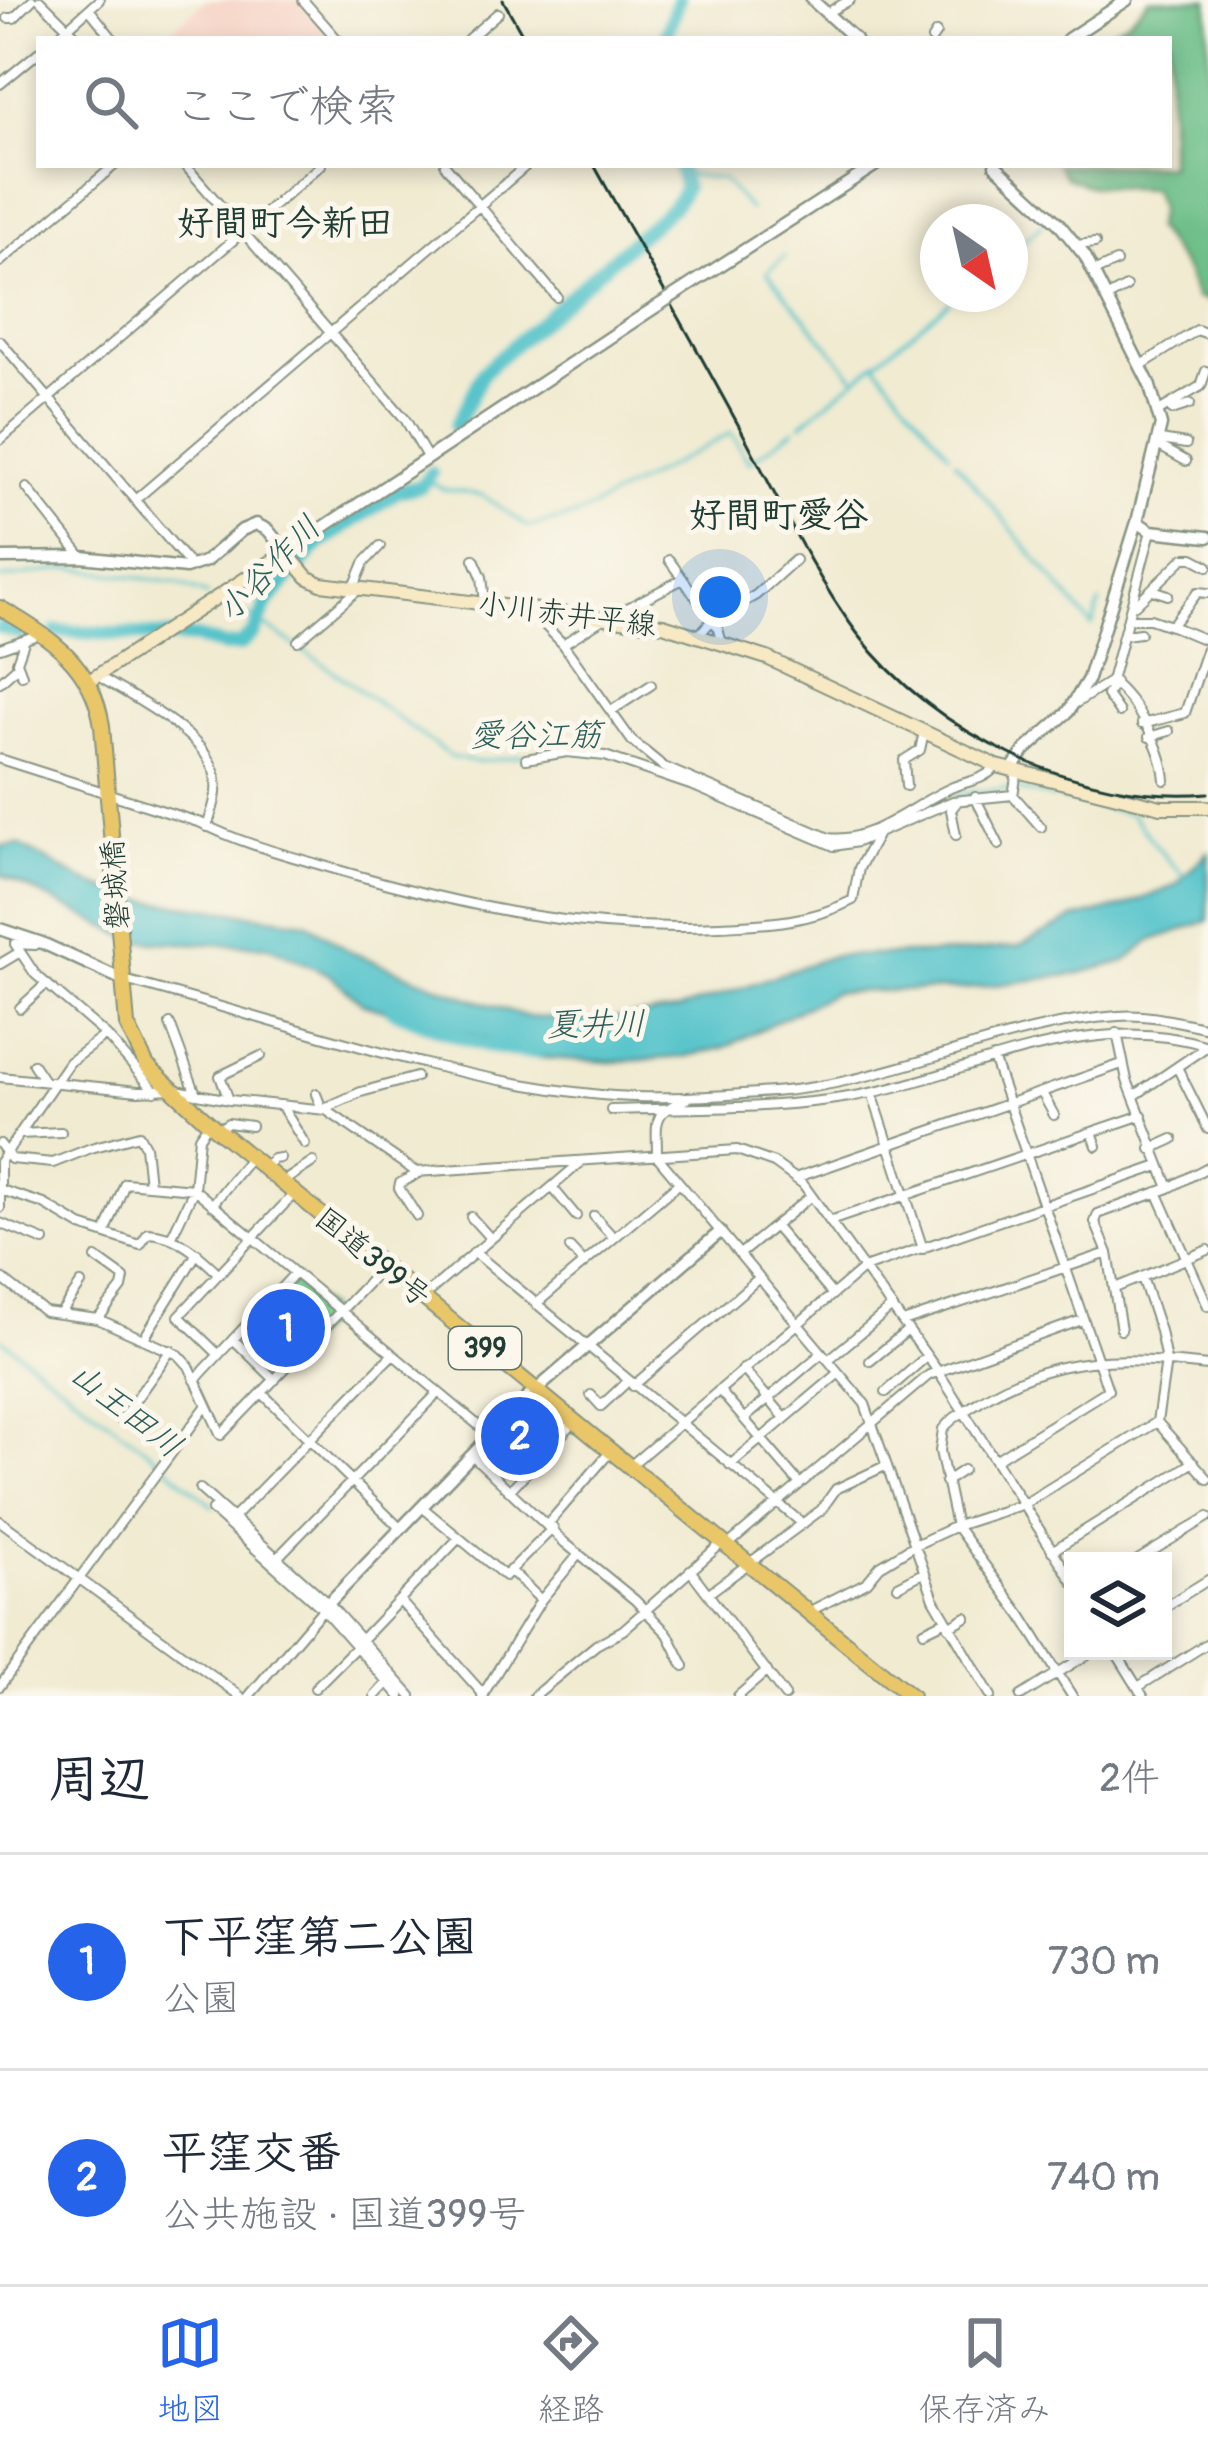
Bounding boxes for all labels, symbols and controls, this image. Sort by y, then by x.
search box [36,36,1172,168]
icon: search [78,69,144,135]
text: ここで検索 [174,79,399,135]
district label: 好間町今新田 [177,201,393,246]
north arrow [920,204,1028,312]
district label: 好間町愛谷 [689,493,869,538]
water label: 小谷作川 [208,507,330,631]
your location [690,567,750,627]
street label: 小川赤井平線 [475,585,659,644]
water label: 愛谷江筋 [470,715,606,756]
street label: 磐城橋 [94,839,137,931]
water label: 夏井川 [546,1003,646,1046]
street label: 国道399号 [308,1200,438,1315]
pin: 1 [247,1283,325,1373]
road number: 399 [449,1327,521,1369]
water label: 山王田川 [61,1353,191,1467]
pin: 2 [481,1391,559,1481]
map controls [1064,1552,1172,1660]
button: layers [1064,1552,1172,1660]
text: 周辺 [48,1748,150,1812]
text: 2件 [1099,1754,1160,1803]
text: 下平窪第二公園 [162,1910,477,1966]
text: 1 [79,1937,95,1986]
text: 730 m [1048,1937,1160,1986]
text: 公園 [162,1974,240,2023]
text: 平窪交番 [162,2126,342,2182]
text: 2 [76,2153,98,2202]
text: 740 m [1047,2153,1160,2202]
text: 公共施設 · 国道399号 [162,2190,526,2239]
tab: 地図 [157,2310,223,2430]
tab: 経路 [538,2310,604,2430]
tab: 保存済み [919,2310,1051,2430]

